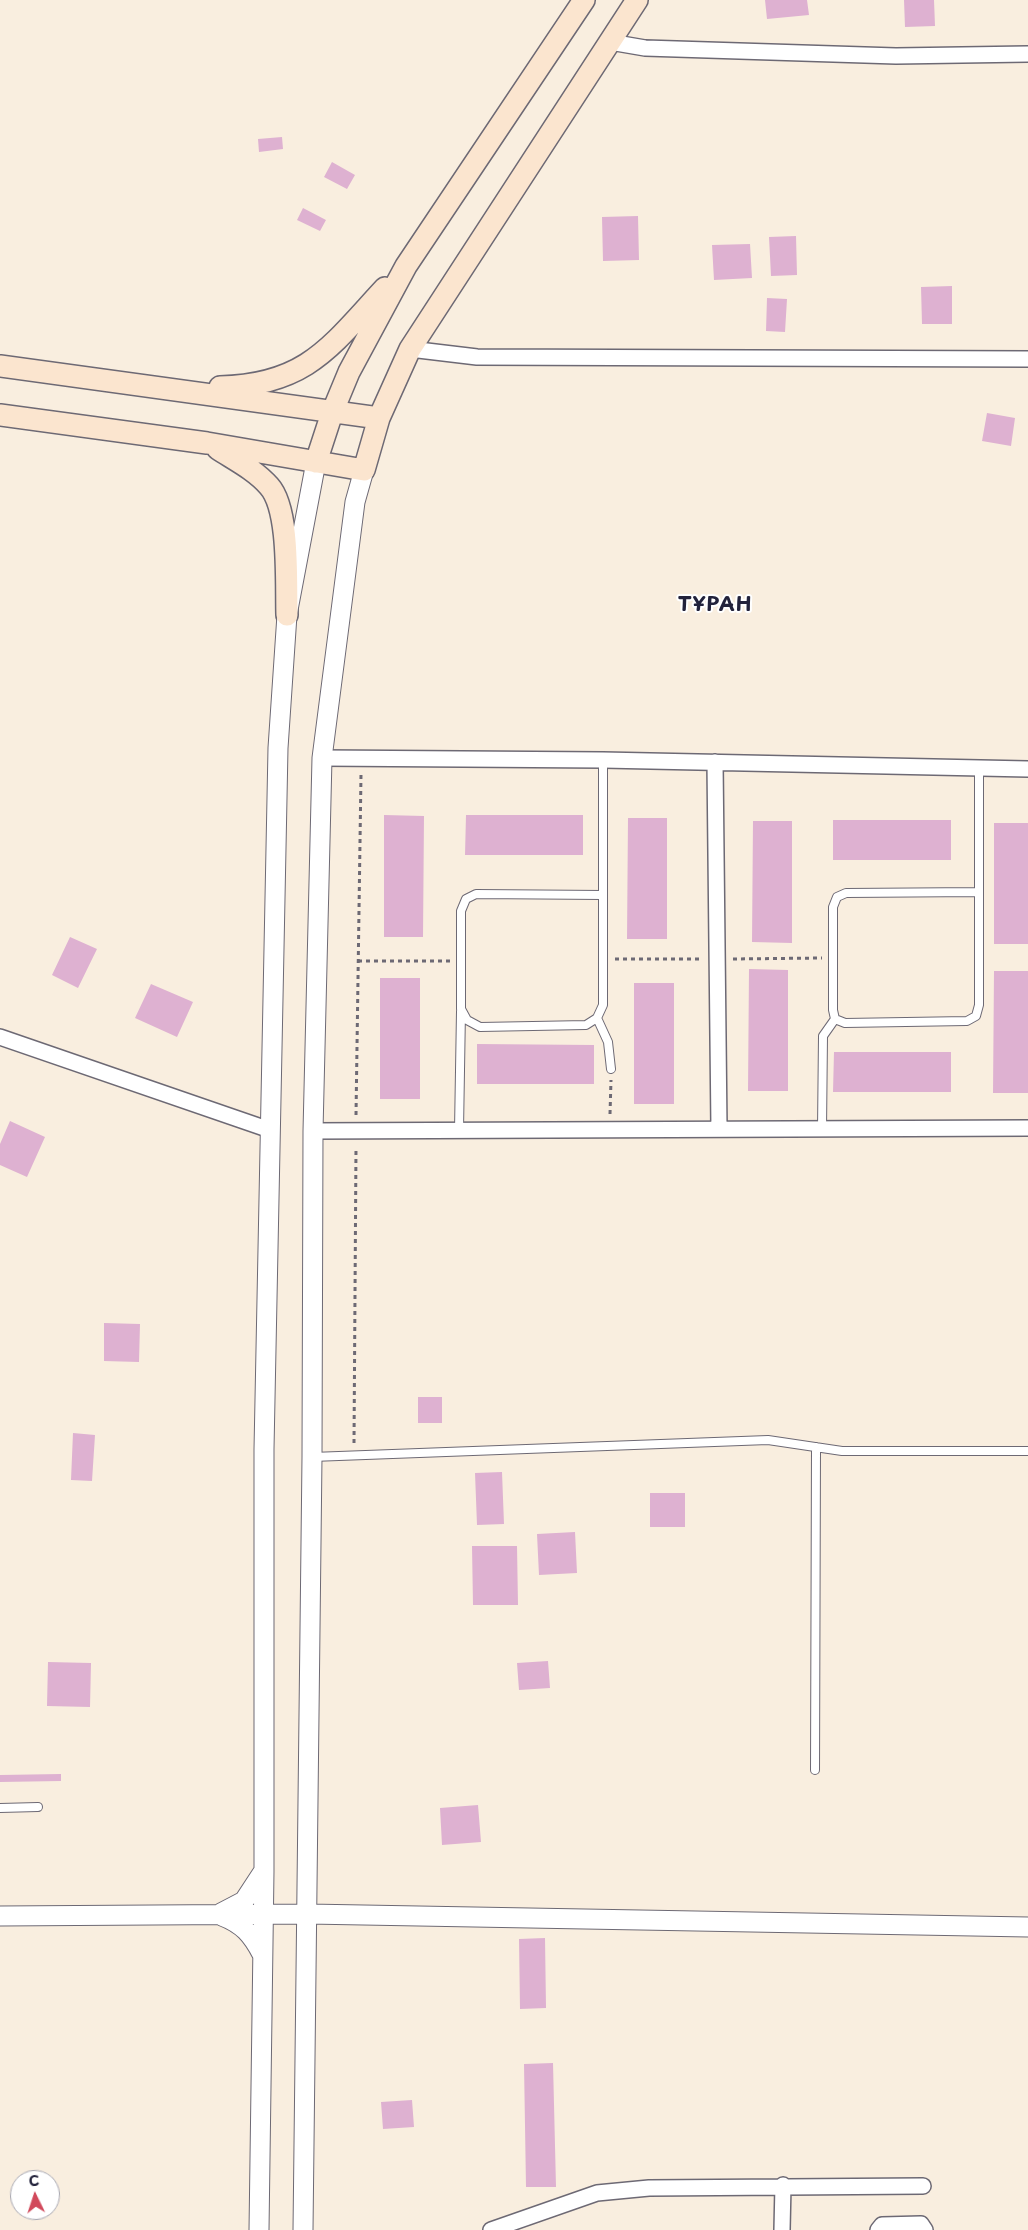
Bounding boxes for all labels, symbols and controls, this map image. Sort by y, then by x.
district label: ТҰРАН [678,593,752,617]
north arrow [10,2170,60,2220]
text: С [28,2170,40,2191]

